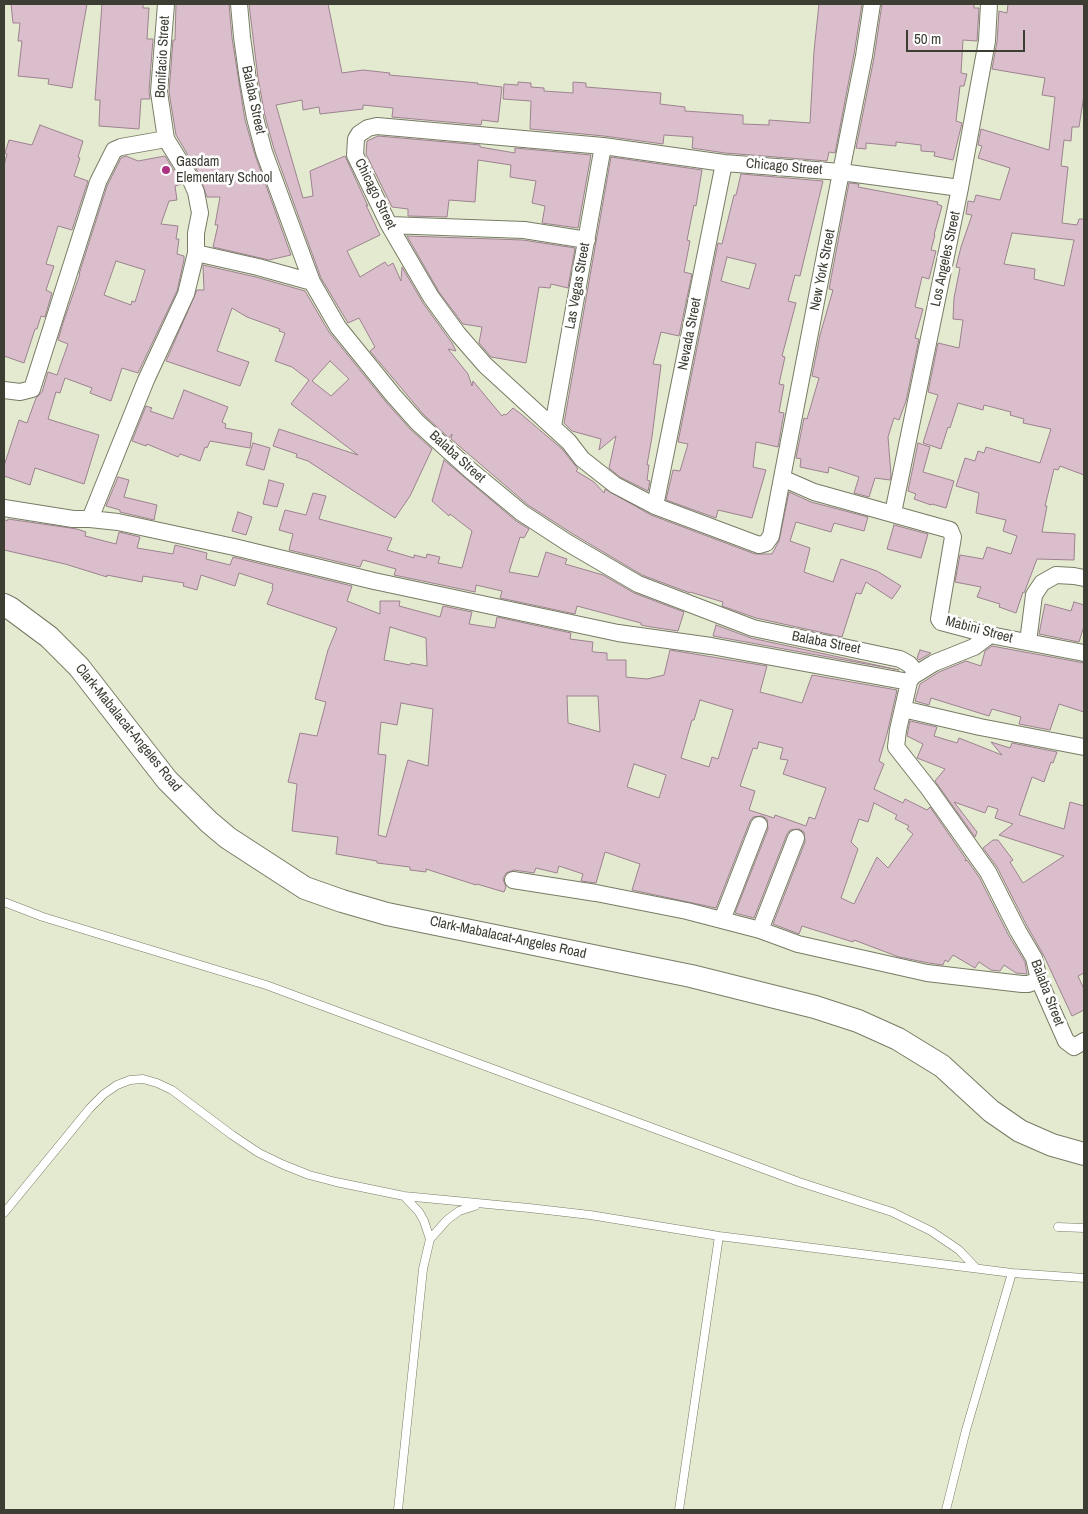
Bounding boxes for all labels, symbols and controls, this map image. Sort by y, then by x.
street label: Bonifacio Street [152,15,174,99]
scale bar [908,20,1027,52]
text: 50 m [914,28,941,49]
street label: Balaba Street [238,64,268,136]
place label: Gasdam Elementary School [176,154,272,186]
street label: Chicago Street [745,155,823,179]
street label: Chicago Street [351,156,399,232]
marker: Gasdam Elementary School [160,164,172,176]
street label: Los Angeles Street [928,210,964,308]
street label: New York Street [807,228,839,312]
street label: Las Vegas Street [562,241,594,331]
street label: Nevada Street [675,296,705,372]
street label: Balaba Street [426,427,488,487]
street label: Mabini Street [944,613,1014,647]
street label: Balaba Street [790,628,862,658]
street label: Clark-Mabalacat-Angeles Road [71,661,185,795]
street label: Clark-Mabalacat-Angeles Road [428,913,588,963]
street label: Balaba Street [1027,958,1067,1028]

